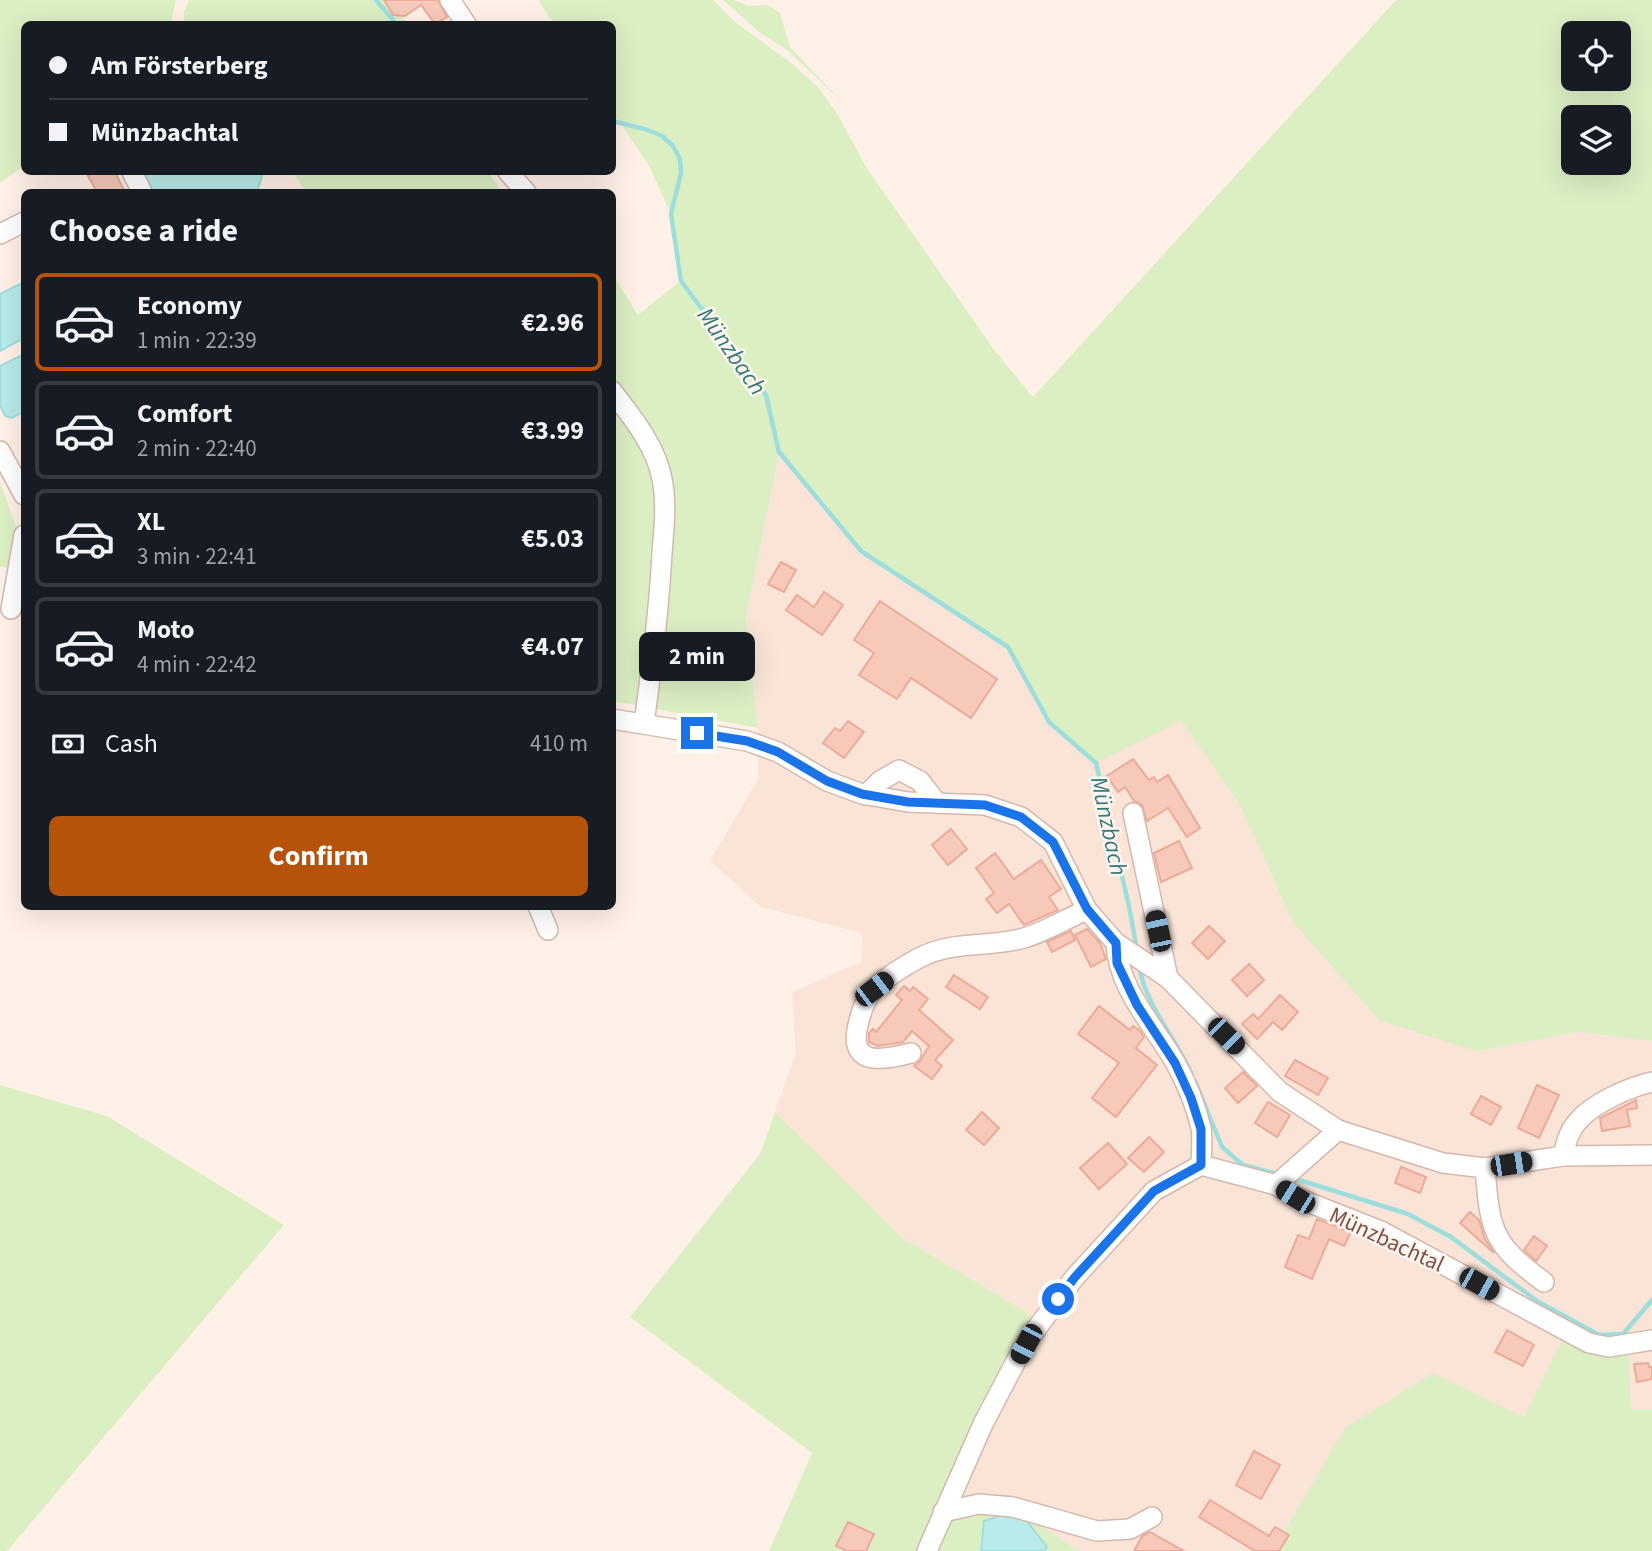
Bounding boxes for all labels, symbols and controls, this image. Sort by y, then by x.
map controls [1561,21,1631,175]
button: locate [1561,21,1631,91]
text: Am Försterberg [91,47,268,84]
button: layers [1561,105,1631,175]
text: Münzbachtal [91,114,238,151]
text: Choose a ride [49,208,238,254]
text: Economy [137,287,242,324]
icon: car [53,291,116,354]
water label: Münzbach [688,300,775,403]
text: €2.96 [521,304,584,341]
text: 1 min · 22:39 [137,324,257,357]
text: Comfort [137,395,232,432]
icon: car [53,399,116,462]
text: €3.99 [521,412,584,449]
text: 2 min · 22:40 [137,432,257,465]
text: XL [137,503,165,540]
icon: car [53,507,116,570]
text: €5.03 [521,520,584,557]
text: 3 min · 22:41 [137,540,257,573]
text: Moto [137,611,194,648]
icon: car [53,615,116,678]
text: €4.07 [521,628,584,665]
callout: 2 min [639,632,755,680]
text: 2 min [669,640,725,673]
text: 4 min · 22:42 [137,648,257,681]
route end [681,717,713,749]
icon: cash [49,725,87,763]
text: Cash [105,725,158,762]
text: 410 m [530,727,588,760]
water label: Münzbach [1081,773,1136,879]
button: Confirm [49,816,588,896]
car [1144,908,1173,954]
car [851,968,898,1010]
car [1204,1014,1249,1058]
car [1489,1150,1534,1178]
car [1272,1177,1319,1217]
street label: Münzbachtal [1324,1198,1450,1280]
car [1456,1265,1503,1303]
route start [1042,1283,1074,1315]
car [1007,1321,1046,1367]

